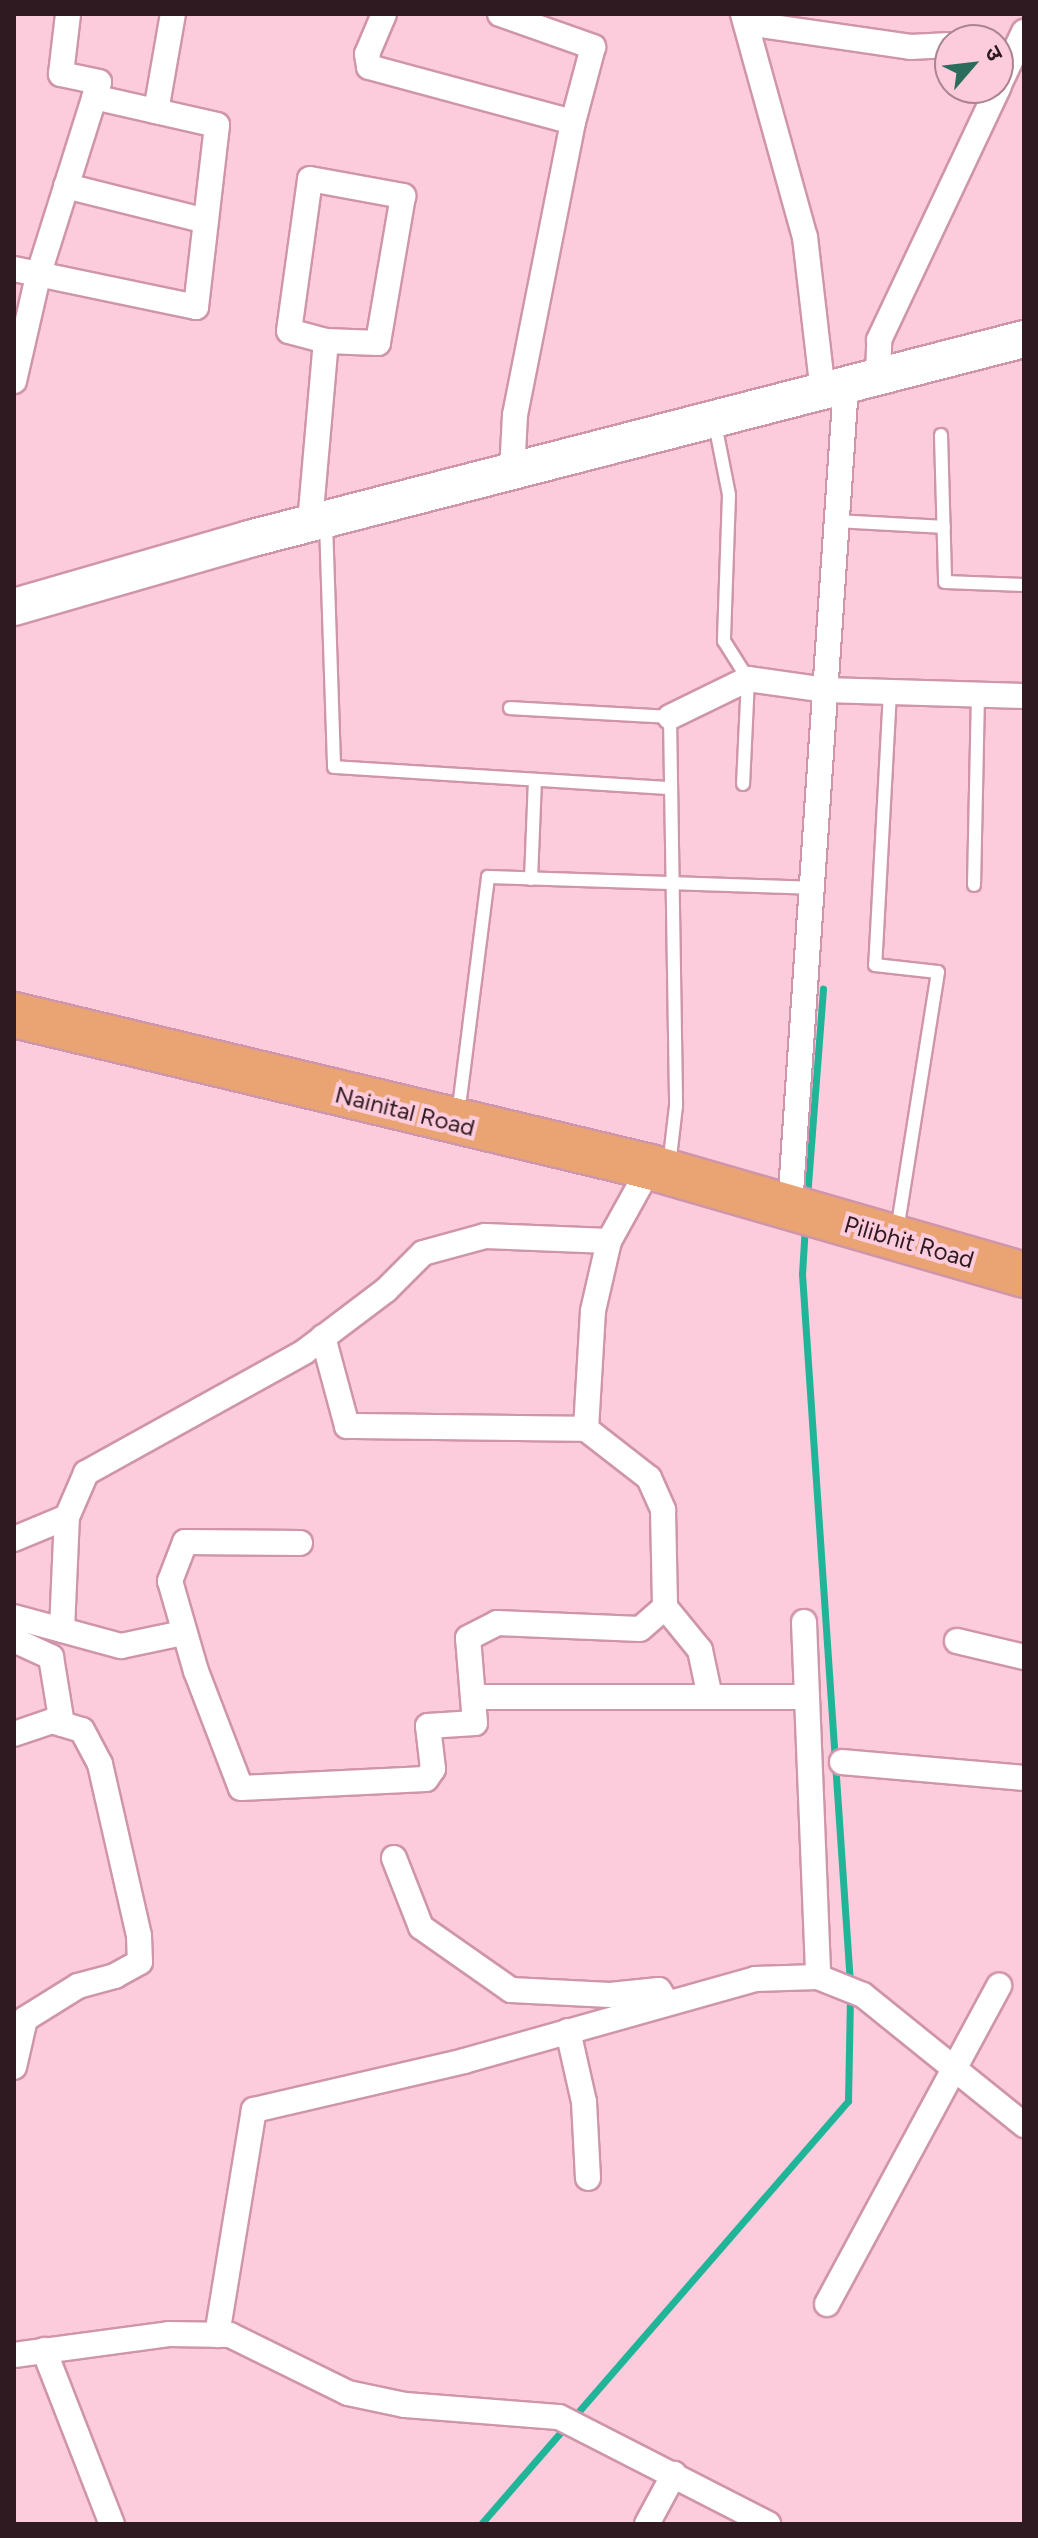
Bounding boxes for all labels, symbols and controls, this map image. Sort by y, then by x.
north arrow [934,24,1014,104]
text: उ [979,41,1009,65]
street label: Nainital Road [332,1080,478,1142]
street label: Pilibhit Road [841,1210,977,1274]

